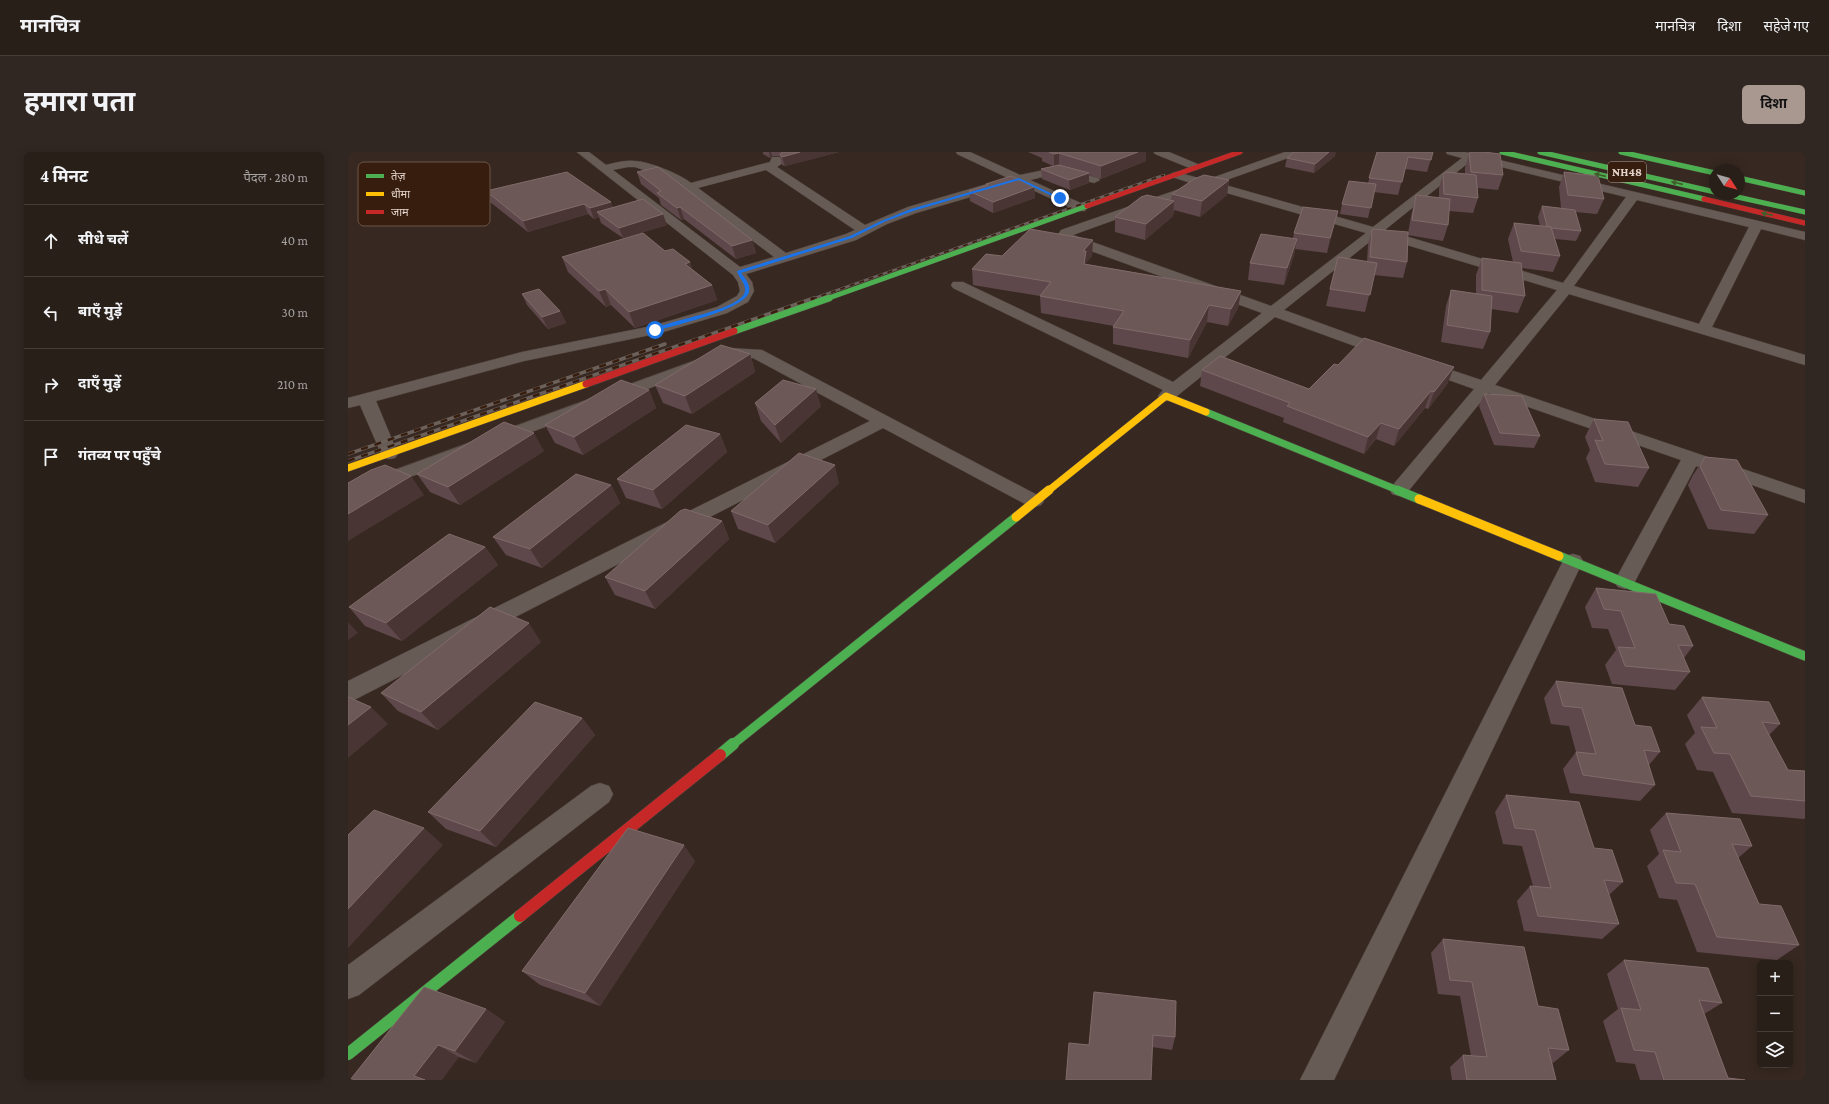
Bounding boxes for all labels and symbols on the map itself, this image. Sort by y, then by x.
legend [358,162,490,226]
road number: NH48 [1608,162,1646,182]
north arrow [1709,164,1745,200]
text: तेज़ [391,170,406,182]
one-way arrow [1593,171,1606,177]
one-way arrow [1671,180,1683,186]
text: धीमा [391,188,410,200]
route end [1051,189,1069,207]
text: जाम [391,206,409,218]
one-way arrow [1761,211,1773,217]
route start [646,321,664,339]

